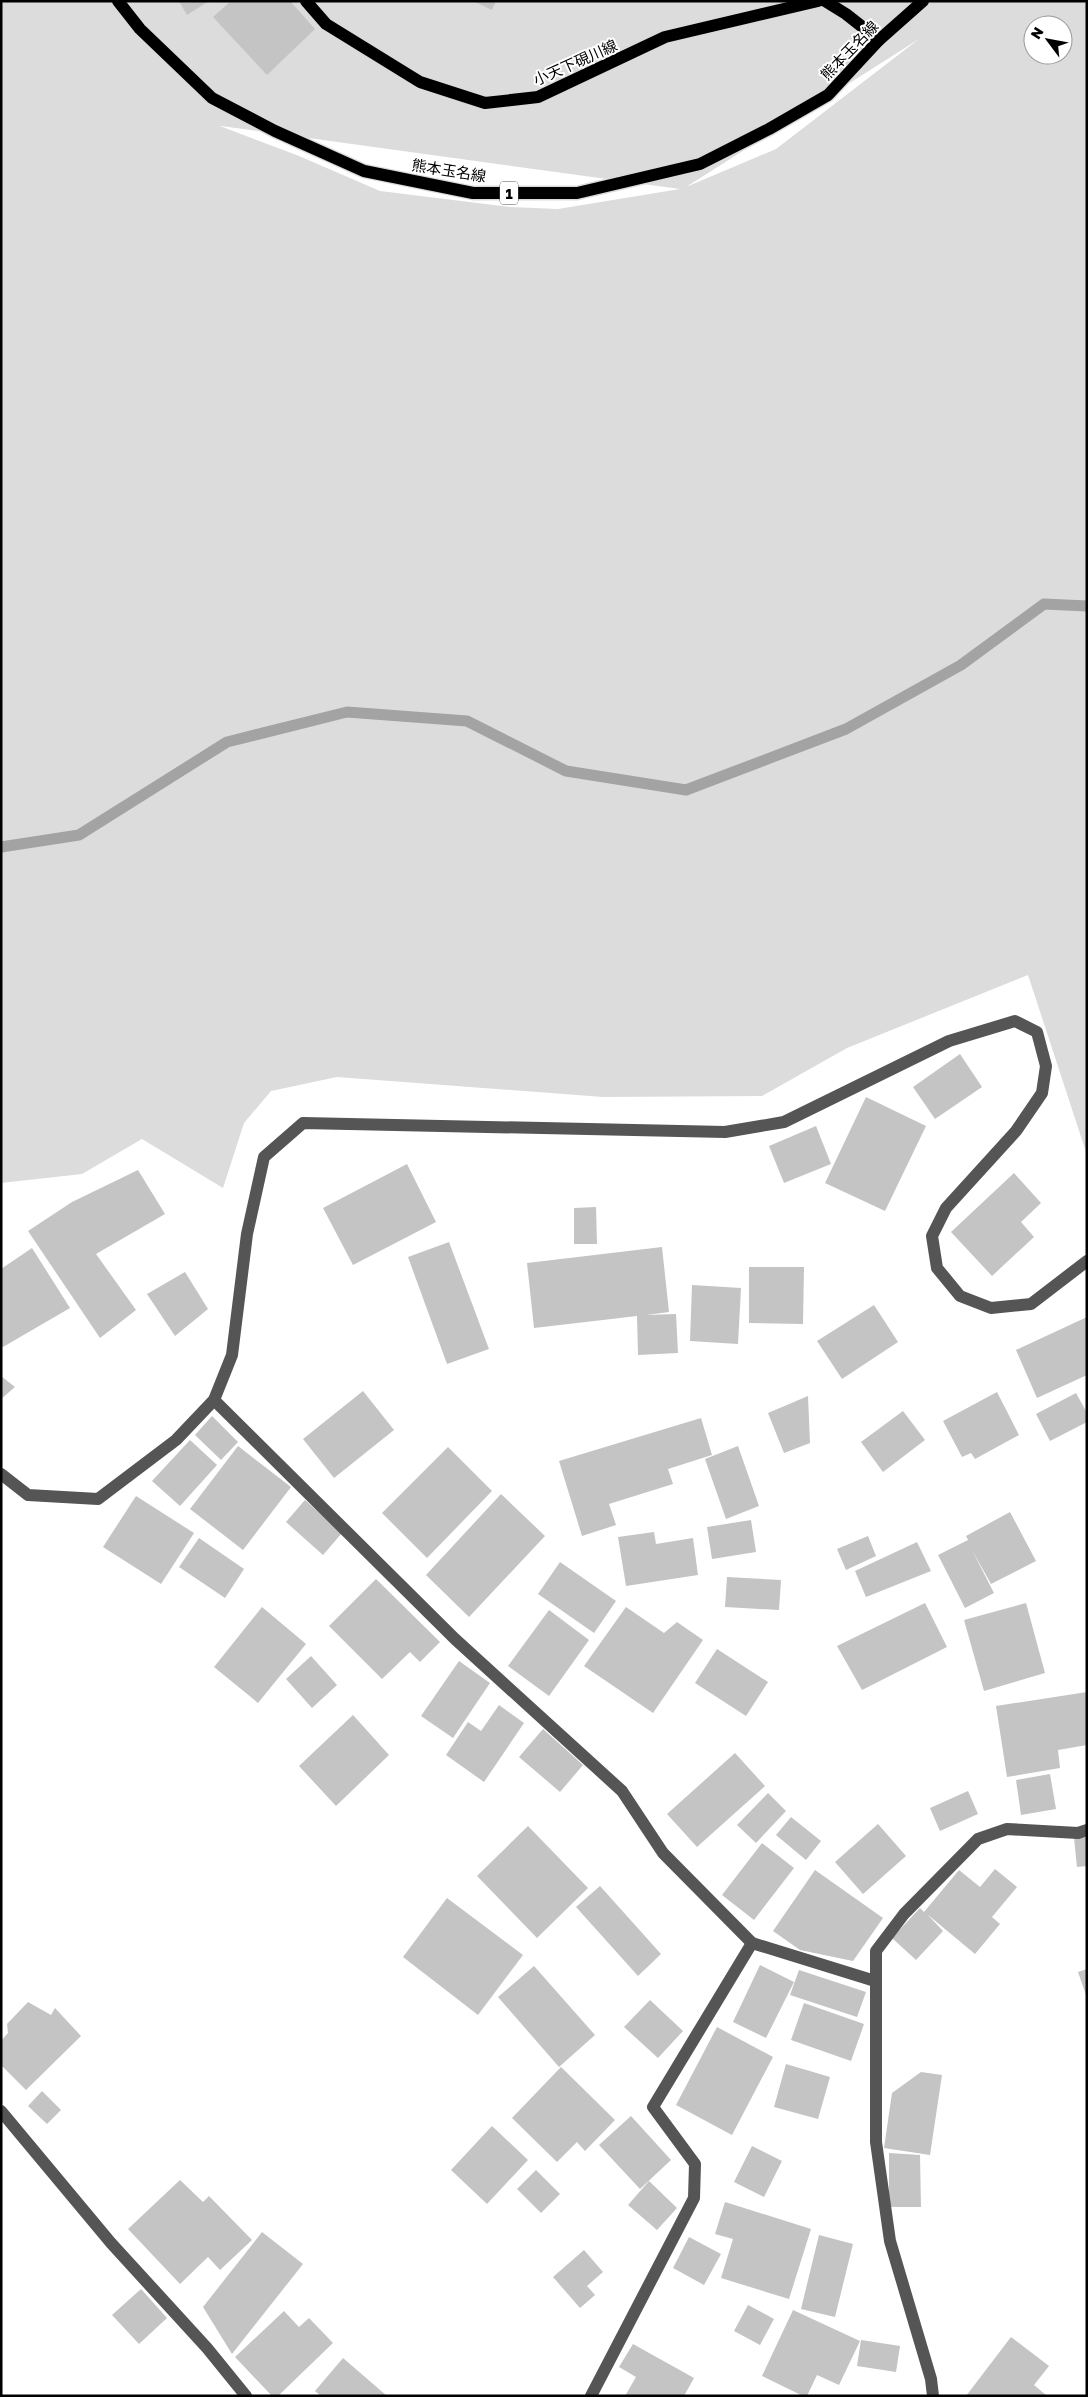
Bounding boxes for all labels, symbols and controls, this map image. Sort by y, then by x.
north arrow [1023,15,1073,65]
street label: 熊本玉名線 [816,17,882,83]
text: N [1027,24,1047,42]
street label: 小天下硯川線 [530,35,620,89]
street label: 熊本玉名線 [411,155,487,185]
road number: 1 [500,182,518,204]

